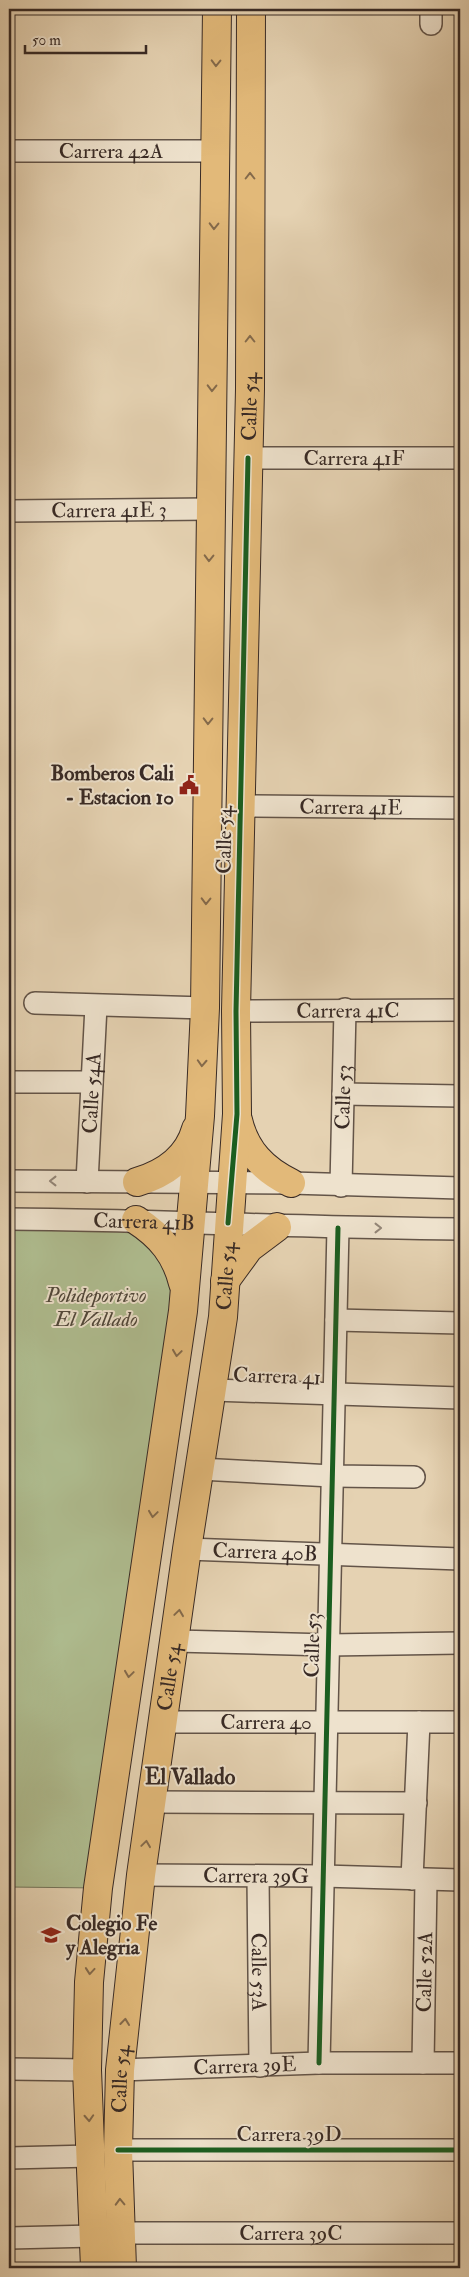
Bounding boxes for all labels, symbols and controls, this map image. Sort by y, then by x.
scale bar [25,22,146,54]
text: 50 m [32,31,61,50]
one-way arrow [211,60,222,68]
street label: Carrera 42A [59,138,163,165]
one-way arrow [245,172,255,180]
one-way arrow [209,222,220,230]
one-way arrow [245,335,255,342]
street label: Calle 54 [236,371,264,441]
one-way arrow [207,385,217,393]
street label: Carrera 41F [303,445,405,472]
street label: Carrera 41E 3 [51,496,167,525]
one-way arrow [204,554,214,562]
one-way arrow [202,717,213,725]
place label: Bomberos Cali - Estacion 10 [50,760,174,811]
public building icon: Bomberos Cali - Estacion 10 [178,774,200,796]
street label: Carrera 41E [299,794,403,821]
street label: Calle 54 [210,804,239,874]
one-way arrow [201,897,211,905]
street label: Carrera 41C [296,997,400,1025]
street label: Calle 54A [76,1052,108,1134]
one-way arrow [197,1059,208,1067]
street label: Calle 53 [329,1064,358,1130]
one-way arrow [49,1176,57,1186]
street label: Carrera 41B [93,1207,195,1237]
one-way arrow [374,1223,382,1233]
street label: Calle 54 [211,1240,242,1311]
park label: Polideportivo El Vallado [45,1282,146,1333]
one-way arrow [172,1349,182,1357]
street label: Carrera 41 [233,1361,321,1392]
one-way arrow [148,1510,159,1518]
street label: Carrera 40B [212,1537,318,1568]
one-way arrow [173,1609,184,1617]
street label: Calle 53 [298,1612,327,1678]
street label: Calle 54 [151,1640,188,1713]
one-way arrow [125,1670,135,1679]
street label: Carrera 40 [220,1709,312,1736]
district label: El Vallado [145,1763,236,1791]
one-way arrow [140,1839,151,1847]
street label: Carrera 39G [203,1862,309,1890]
place label: Colegio Fe y Alegria [65,1910,157,1961]
school or university icon: Colegio Fe y Alegria [40,1924,62,1946]
street label: Calle 52A [411,1931,439,2013]
street label: Calle 53A [245,1933,272,2011]
one-way arrow [85,1968,96,1976]
one-way arrow [119,2018,130,2026]
street label: Calle 54 [106,2042,137,2113]
street label: Carrera 39E [193,2051,297,2081]
one-way arrow [84,2115,94,2123]
street label: Carrera 39D [236,2121,342,2148]
one-way arrow [114,2198,125,2206]
street label: Carrera 39C [239,2220,343,2247]

